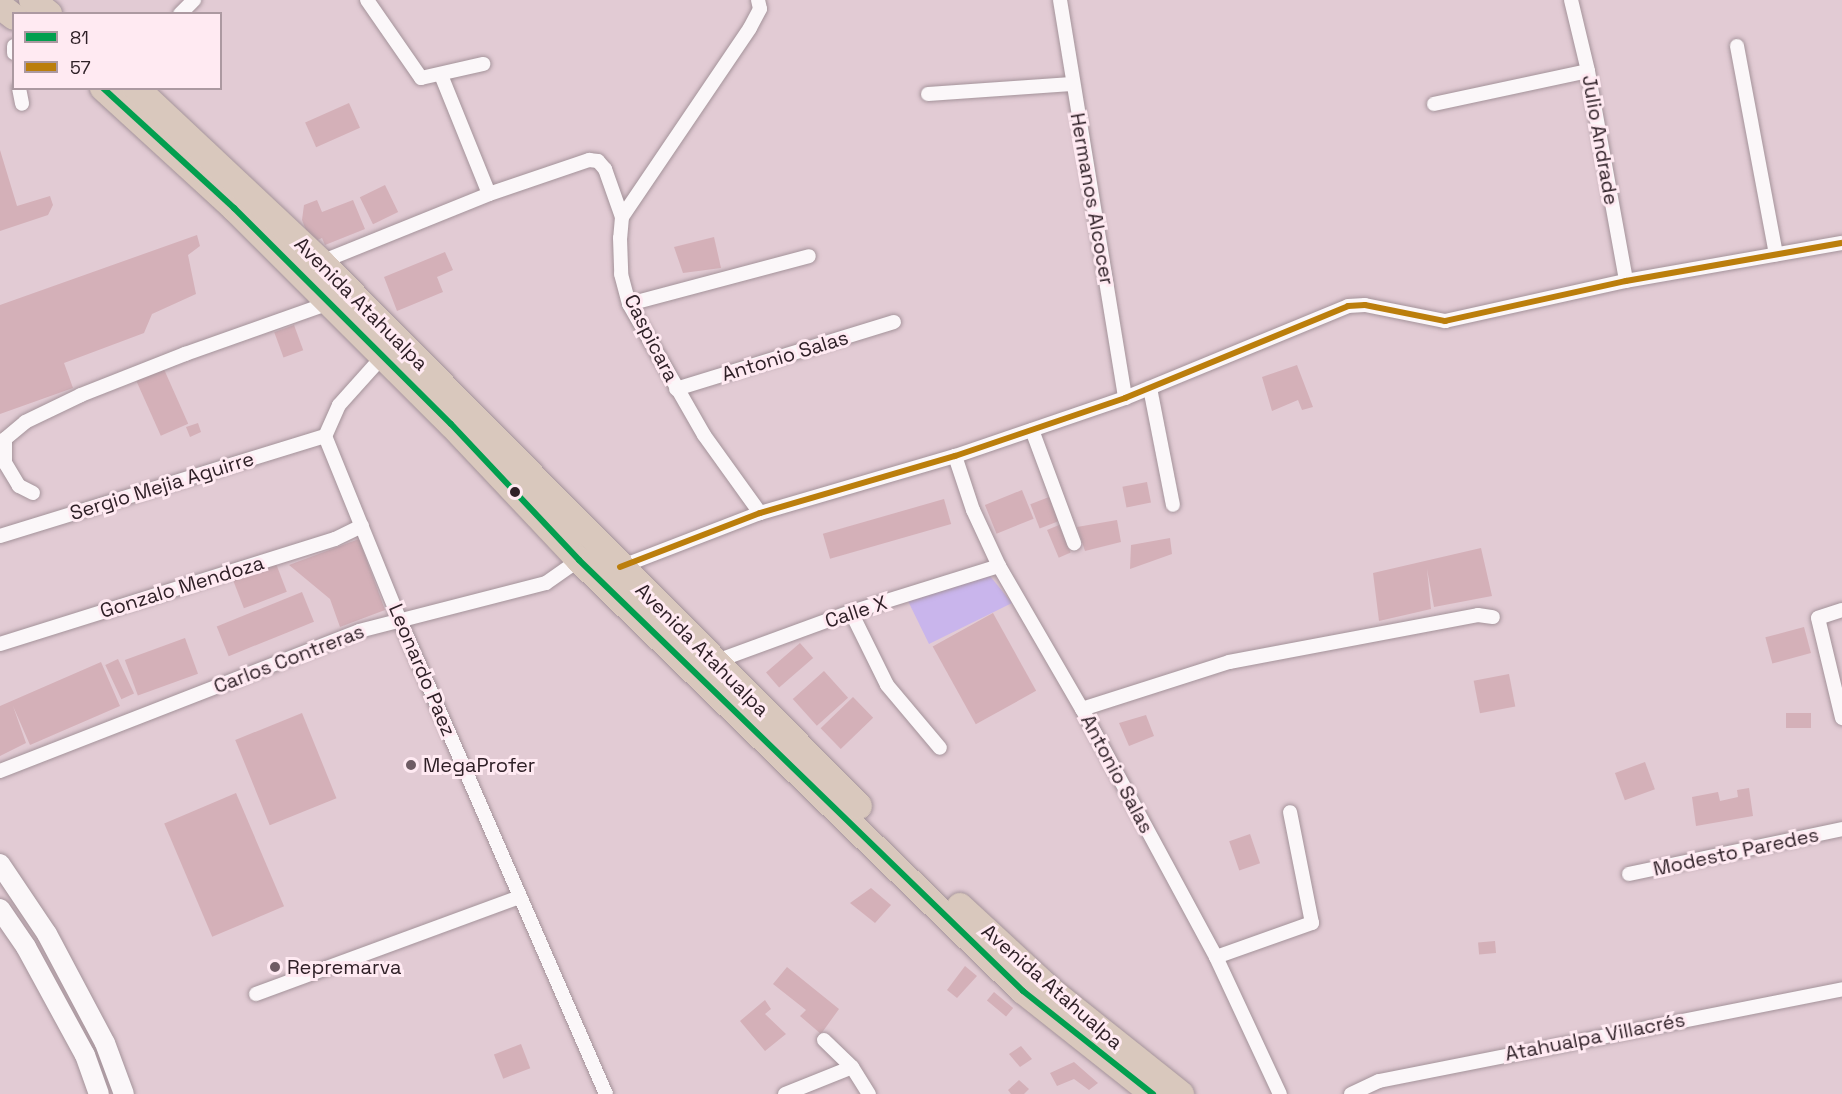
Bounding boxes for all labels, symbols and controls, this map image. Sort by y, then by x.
legend [12,12,222,90]
text: 81 [70,26,89,49]
text: 57 [70,56,91,79]
street label: Julio Andrade [1577,73,1623,207]
street label: Hermanos Alcocer [1065,111,1119,287]
street label: Avenida Atahualpa [289,232,433,376]
street label: Caspicara [619,290,683,386]
street label: Antonio Salas [719,325,851,387]
street label: Sergio Mejia Aguirre [67,447,257,525]
unlabelled marker [509,486,521,498]
street label: Gonzalo Mendoza [97,551,267,623]
street label: Avenida Atahualpa [630,578,774,722]
street label: Calle X [822,591,890,633]
street label: Leonardo Paez [383,600,461,740]
street label: Carlos Contreras [210,619,368,699]
street label: Antonio Salas [1076,711,1158,837]
place label: MegaProfer [423,753,535,777]
marker: MegaProfer [404,758,418,772]
street label: Modesto Paredes [1651,823,1821,881]
street label: Avenida Atahualpa [977,919,1127,1055]
place label: Repremarva [287,955,402,979]
marker: Repremarva [268,960,282,974]
street label: Atahualpa Villacrés [1503,1008,1687,1066]

